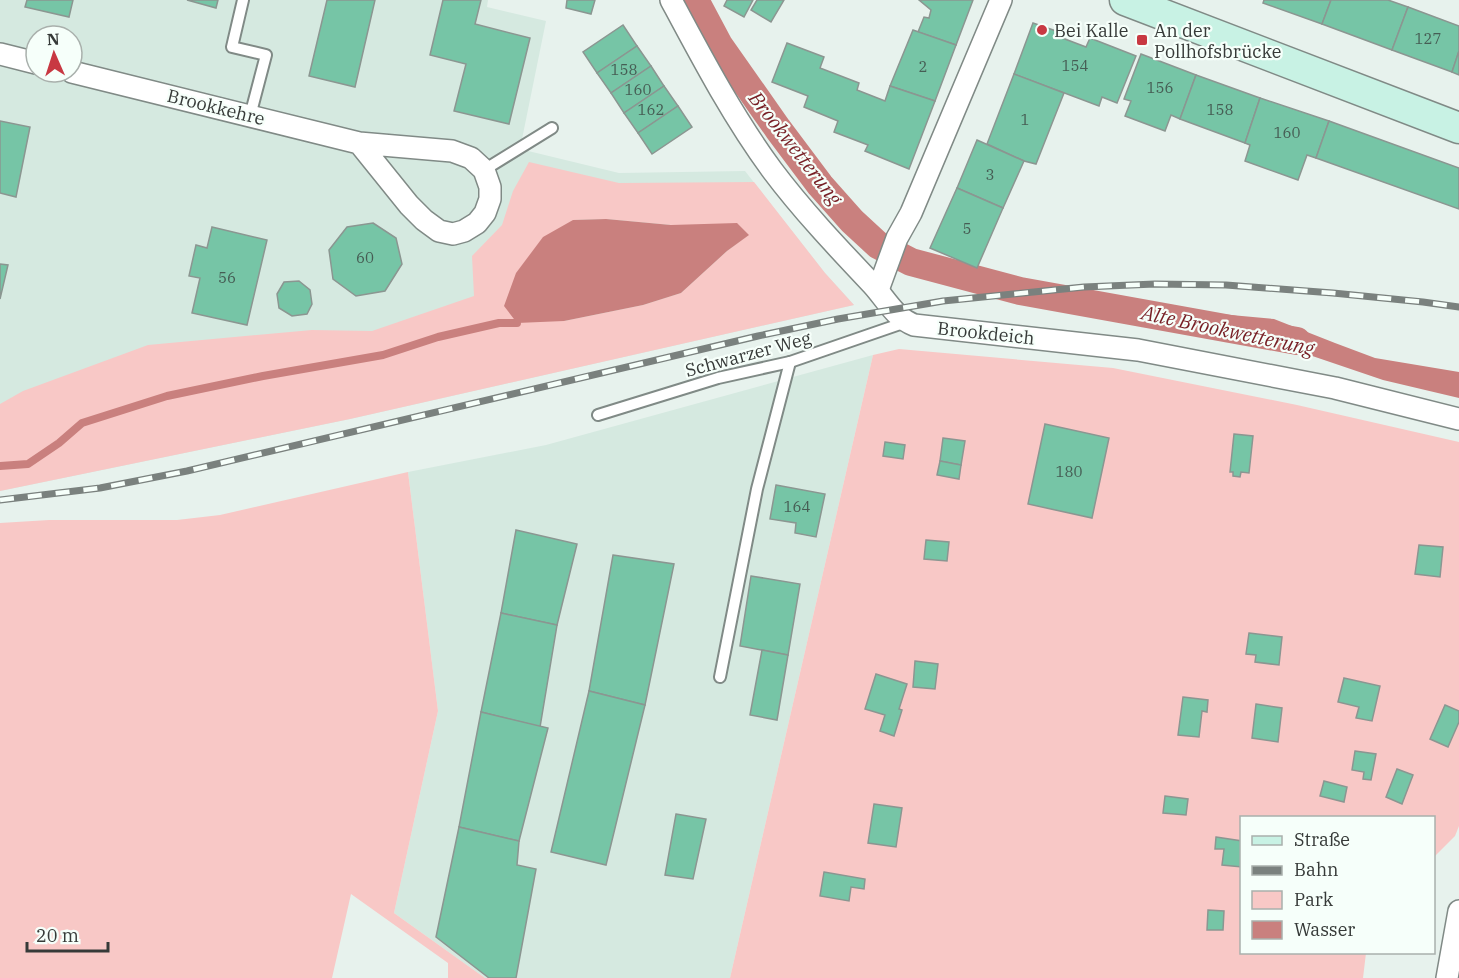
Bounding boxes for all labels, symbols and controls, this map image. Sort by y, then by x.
place label: Bei Kalle [1054,19,1128,42]
place label: An der Pollhofsbrücke [1154,19,1281,63]
marker: Bei Kalle [1035,23,1049,37]
north arrow [24,24,84,84]
text: N [46,29,60,49]
house number: 127 [1414,29,1442,48]
marker: An der Pollhofsbrücke [1135,33,1149,47]
house number: 154 [1061,56,1089,75]
house number: 2 [918,57,928,76]
house number: 158 [610,60,638,79]
house number: 156 [1146,78,1174,97]
house number: 160 [624,80,652,99]
street label: Brookkehre [165,84,267,130]
water label: Brookwetterung [742,85,849,211]
house number: 162 [637,100,665,119]
house number: 158 [1206,100,1234,119]
house number: 1 [1020,110,1030,129]
house number: 160 [1273,123,1301,142]
house number: 3 [985,165,995,184]
house number: 5 [962,219,972,238]
house number: 60 [356,248,374,267]
house number: 56 [218,268,236,287]
water label: Alte Brookwetterung [1137,298,1317,362]
street label: Brookdeich [936,316,1036,350]
street label: Schwarzer Weg [683,326,814,382]
house number: 180 [1055,462,1083,481]
house number: 164 [783,497,811,516]
legend [1240,816,1435,954]
text: Straße [1294,828,1350,851]
text: Bahn [1294,858,1339,881]
text: Park [1294,888,1334,911]
scale bar [27,915,108,953]
text: Wasser [1294,918,1355,941]
text: 20 m [36,924,79,947]

